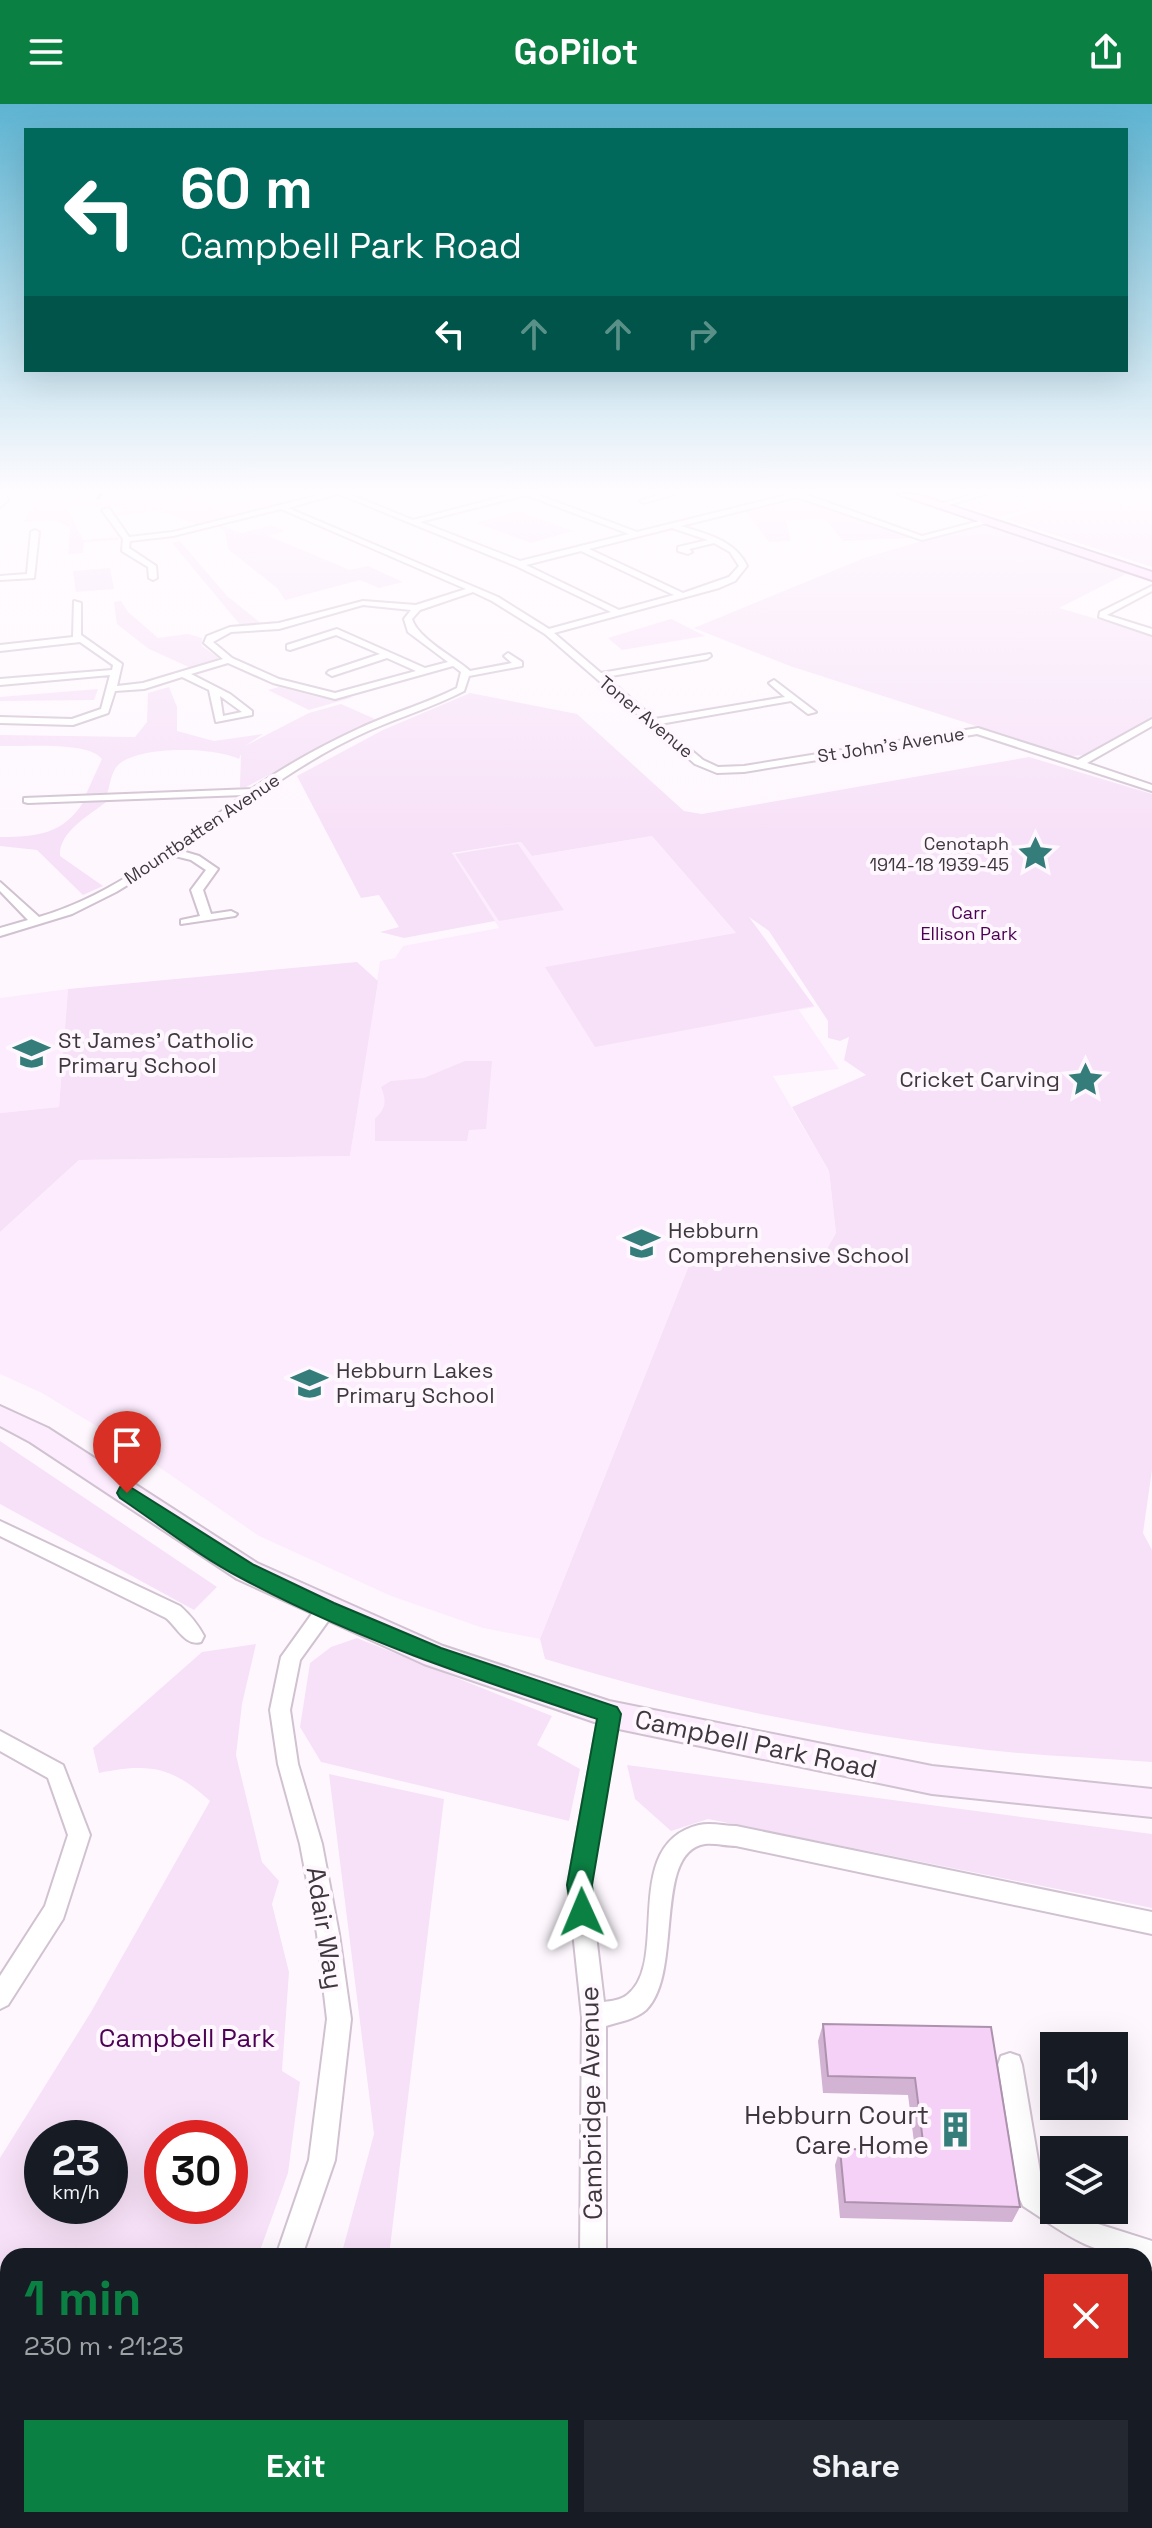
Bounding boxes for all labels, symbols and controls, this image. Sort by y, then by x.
text: GoPilot [514,29,638,75]
icon: menu [24,30,68,74]
icon: share [1084,30,1128,74]
text: 60 m [180,153,313,224]
icon: left [48,160,152,264]
text: Campbell Park Road [180,223,522,269]
icon: left [428,312,472,356]
icon: ahead [512,312,556,356]
icon: ahead [596,312,640,356]
icon: right [680,312,724,356]
street label: Toner Avenue [594,670,698,763]
street label: St John's Avenue [816,722,966,767]
street label: Mountbatten Avenue [120,768,284,889]
place label: Cenotaph 1914-18 1939-45 [869,832,1009,876]
place icon: Cenotaph 1914-18 1939-45 [1016,835,1054,873]
park label: Carr Ellison Park [920,901,1018,945]
place label: St James' Catholic Primary School [58,1026,254,1079]
school or university icon: St James' Catholic Primary School [13,1034,51,1072]
place icon: Cricket Carving [1067,1060,1105,1098]
place label: Cricket Carving [899,1065,1060,1093]
place label: Hebburn Comprehensive School [668,1216,910,1269]
school or university icon: Hebburn Comprehensive School [623,1224,661,1262]
place label: Hebburn Lakes Primary School [336,1356,495,1409]
school or university icon: Hebburn Lakes Primary School [291,1364,329,1402]
pin [93,1411,161,1493]
icon: arrive [105,1423,149,1467]
street label: Campbell Park Road [632,1702,880,1786]
street label: Adair Way [299,1864,351,1992]
position arrow [540,1870,624,1954]
street label: Cambridge Avenue [572,1986,610,2220]
park label: Campbell Park [99,2021,275,2055]
map controls [1040,2032,1128,2224]
button: sound [1040,2032,1128,2120]
place label: Hebburn Court Care Home [744,2098,929,2162]
building icon: Hebburn Court Care Home [936,2111,974,2149]
speed limit sign: 30 [144,2120,248,2224]
text: 23 [52,2136,100,2187]
button: layers [1040,2136,1128,2224]
text: km/h [52,2179,100,2205]
text: 1 min [24,2268,141,2329]
button: close [1044,2274,1128,2358]
text: 230 m · 21:23 [24,2329,184,2363]
button: Exit [24,2420,568,2512]
button: Share [584,2420,1128,2512]

